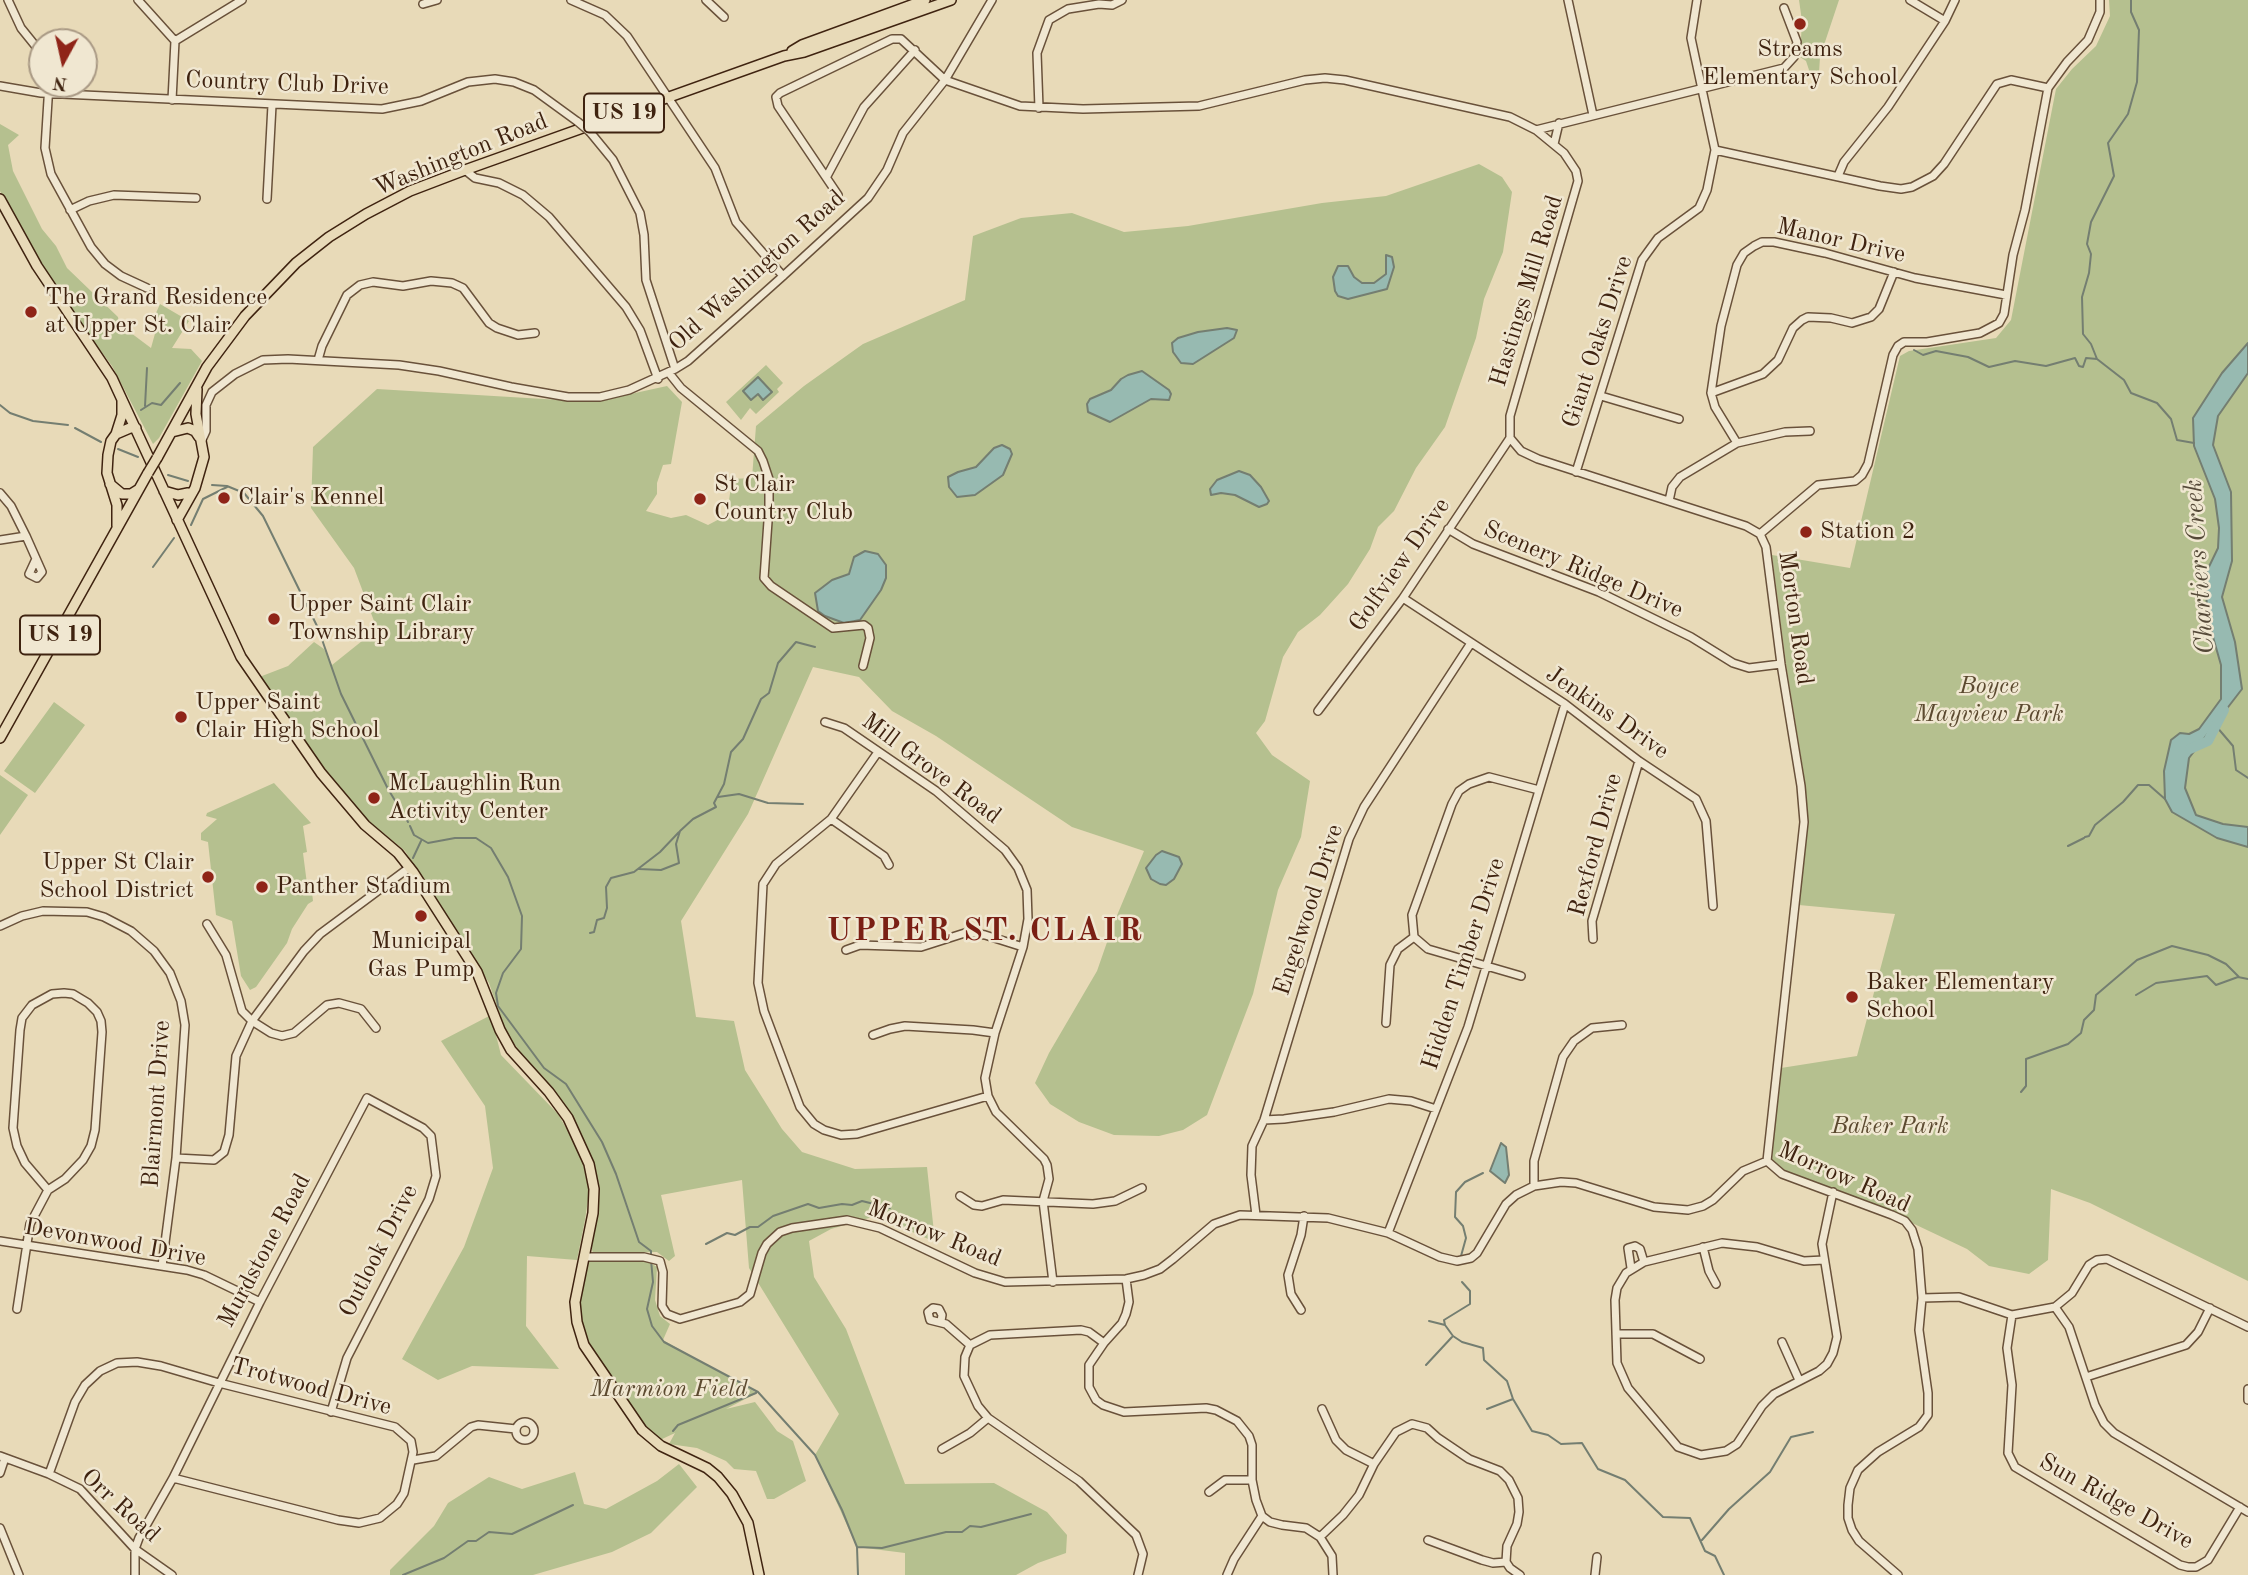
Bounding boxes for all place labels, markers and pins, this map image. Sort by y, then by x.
marker: Streams Elementary School [1792,16,1808,32]
place label: Streams Elementary School [1702,36,1898,92]
place label: The Grand Residence at Upper St. Clair [45,284,267,340]
marker: The Grand Residence at Upper St. Clair [23,304,39,320]
place label: St Clair Country Club [714,471,853,527]
place label: Clair's Kennel [238,484,384,512]
marker: Clair's Kennel [216,490,232,506]
marker: St Clair Country Club [692,491,708,507]
place label: Station 2 [1820,518,1916,546]
marker: Station 2 [1798,524,1814,540]
place label: Upper Saint Clair Township Library [288,591,475,647]
marker: Upper Saint Clair Township Library [266,611,282,627]
place label: Upper Saint Clair High School [195,689,379,745]
marker: Upper Saint Clair High School [173,709,189,725]
place label: McLaughlin Run Activity Center [388,770,561,826]
marker: McLaughlin Run Activity Center [366,790,382,806]
place label: Upper St Clair School District [39,849,194,905]
marker: Upper St Clair School District [200,869,216,885]
place label: Panther Stadium [276,873,451,901]
marker: Panther Stadium [254,879,270,895]
marker: Municipal Gas Pump [413,908,429,924]
place label: Municipal Gas Pump [368,928,474,984]
place label: Baker Elementary School [1866,969,2054,1025]
marker: Baker Elementary School [1844,989,1860,1005]

